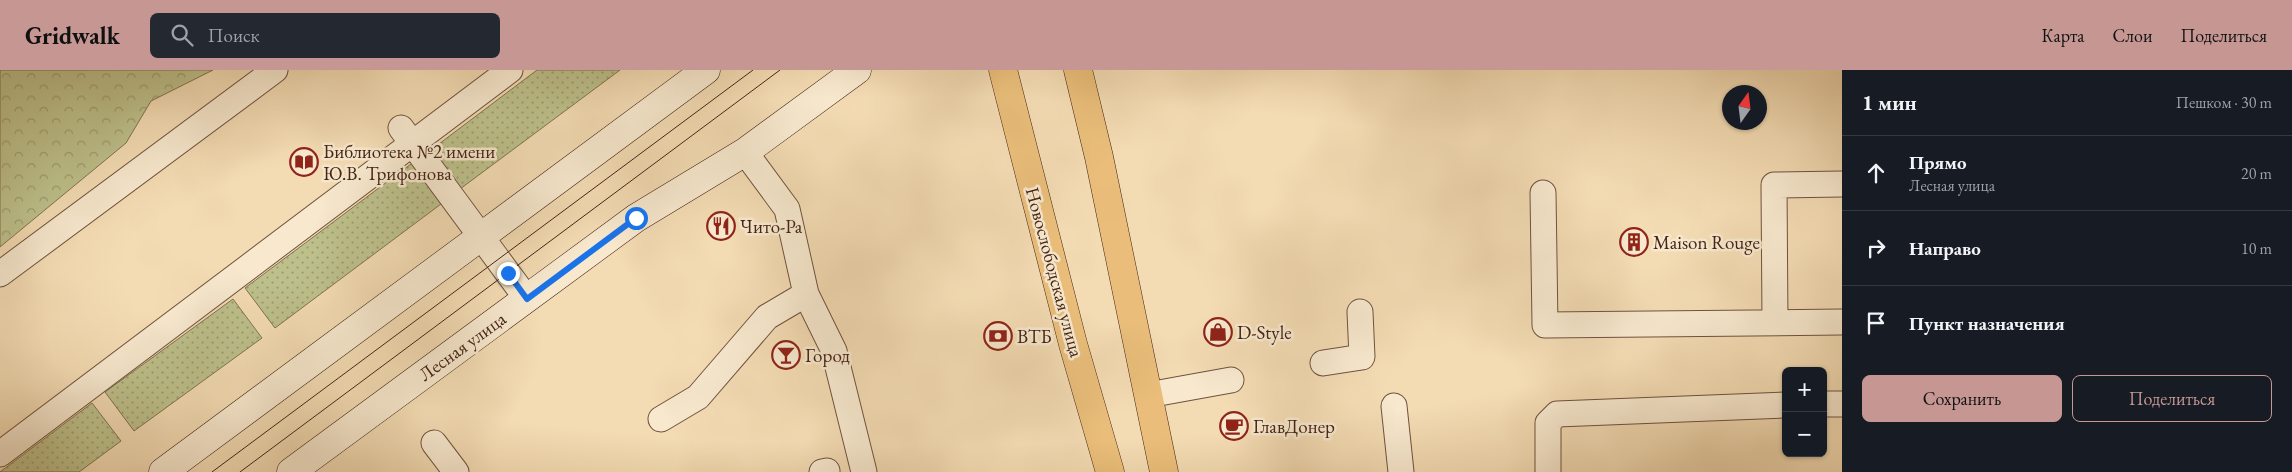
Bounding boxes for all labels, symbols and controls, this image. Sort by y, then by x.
search box [150,13,500,58]
text: Gridwalk [25,20,120,51]
icon: search [168,21,196,49]
text: Поиск [208,23,260,48]
text: Карта [2042,24,2085,47]
text: Слои [2113,24,2152,47]
text: Поделиться [2180,24,2267,47]
north arrow [1722,85,1767,130]
text: 1 мин [1862,89,1917,116]
text: Пешком · 30 m [2176,92,2272,113]
place label: Библиотека №2 имени Ю.В. Трифонова [323,139,495,186]
library icon: Библиотека №2 имени Ю.В. Трифонова [289,147,319,177]
text: Прямо [1909,150,1967,175]
icon: ahead [1862,159,1890,187]
text: 20 m [2241,163,2272,184]
text: Лесная улица [1909,175,1995,196]
street label: Новослободская улица [1020,184,1089,360]
route start [625,207,648,230]
restaurant icon: Чито-Ра [706,211,736,241]
place label: Чито-Ра [740,214,803,239]
building icon: Maison Rouge [1619,227,1649,257]
place label: Maison Rouge [1653,230,1760,255]
icon: right [1862,234,1890,262]
text: Направо [1909,236,1981,261]
text: 10 m [2241,238,2272,259]
route end [497,262,520,285]
street label: Лесная улица [414,306,511,387]
icon: arrive [1862,309,1890,337]
text: Пункт назначения [1909,311,2065,336]
shop icon: D-Style [1203,317,1233,347]
place label: D-Style [1237,320,1292,345]
bank icon: ВТБ [983,321,1013,351]
place label: ВТБ [1017,324,1052,349]
bar icon: Город [771,340,801,370]
place label: Город [805,343,850,368]
map controls [1782,367,1827,457]
button: + [1782,367,1827,412]
button: Сохранить [1862,375,2062,422]
button: Поделиться [2072,375,2272,422]
cafe icon: ГлавДонер [1219,411,1249,441]
button: − [1782,412,1827,457]
place label: ГлавДонер [1253,414,1335,439]

